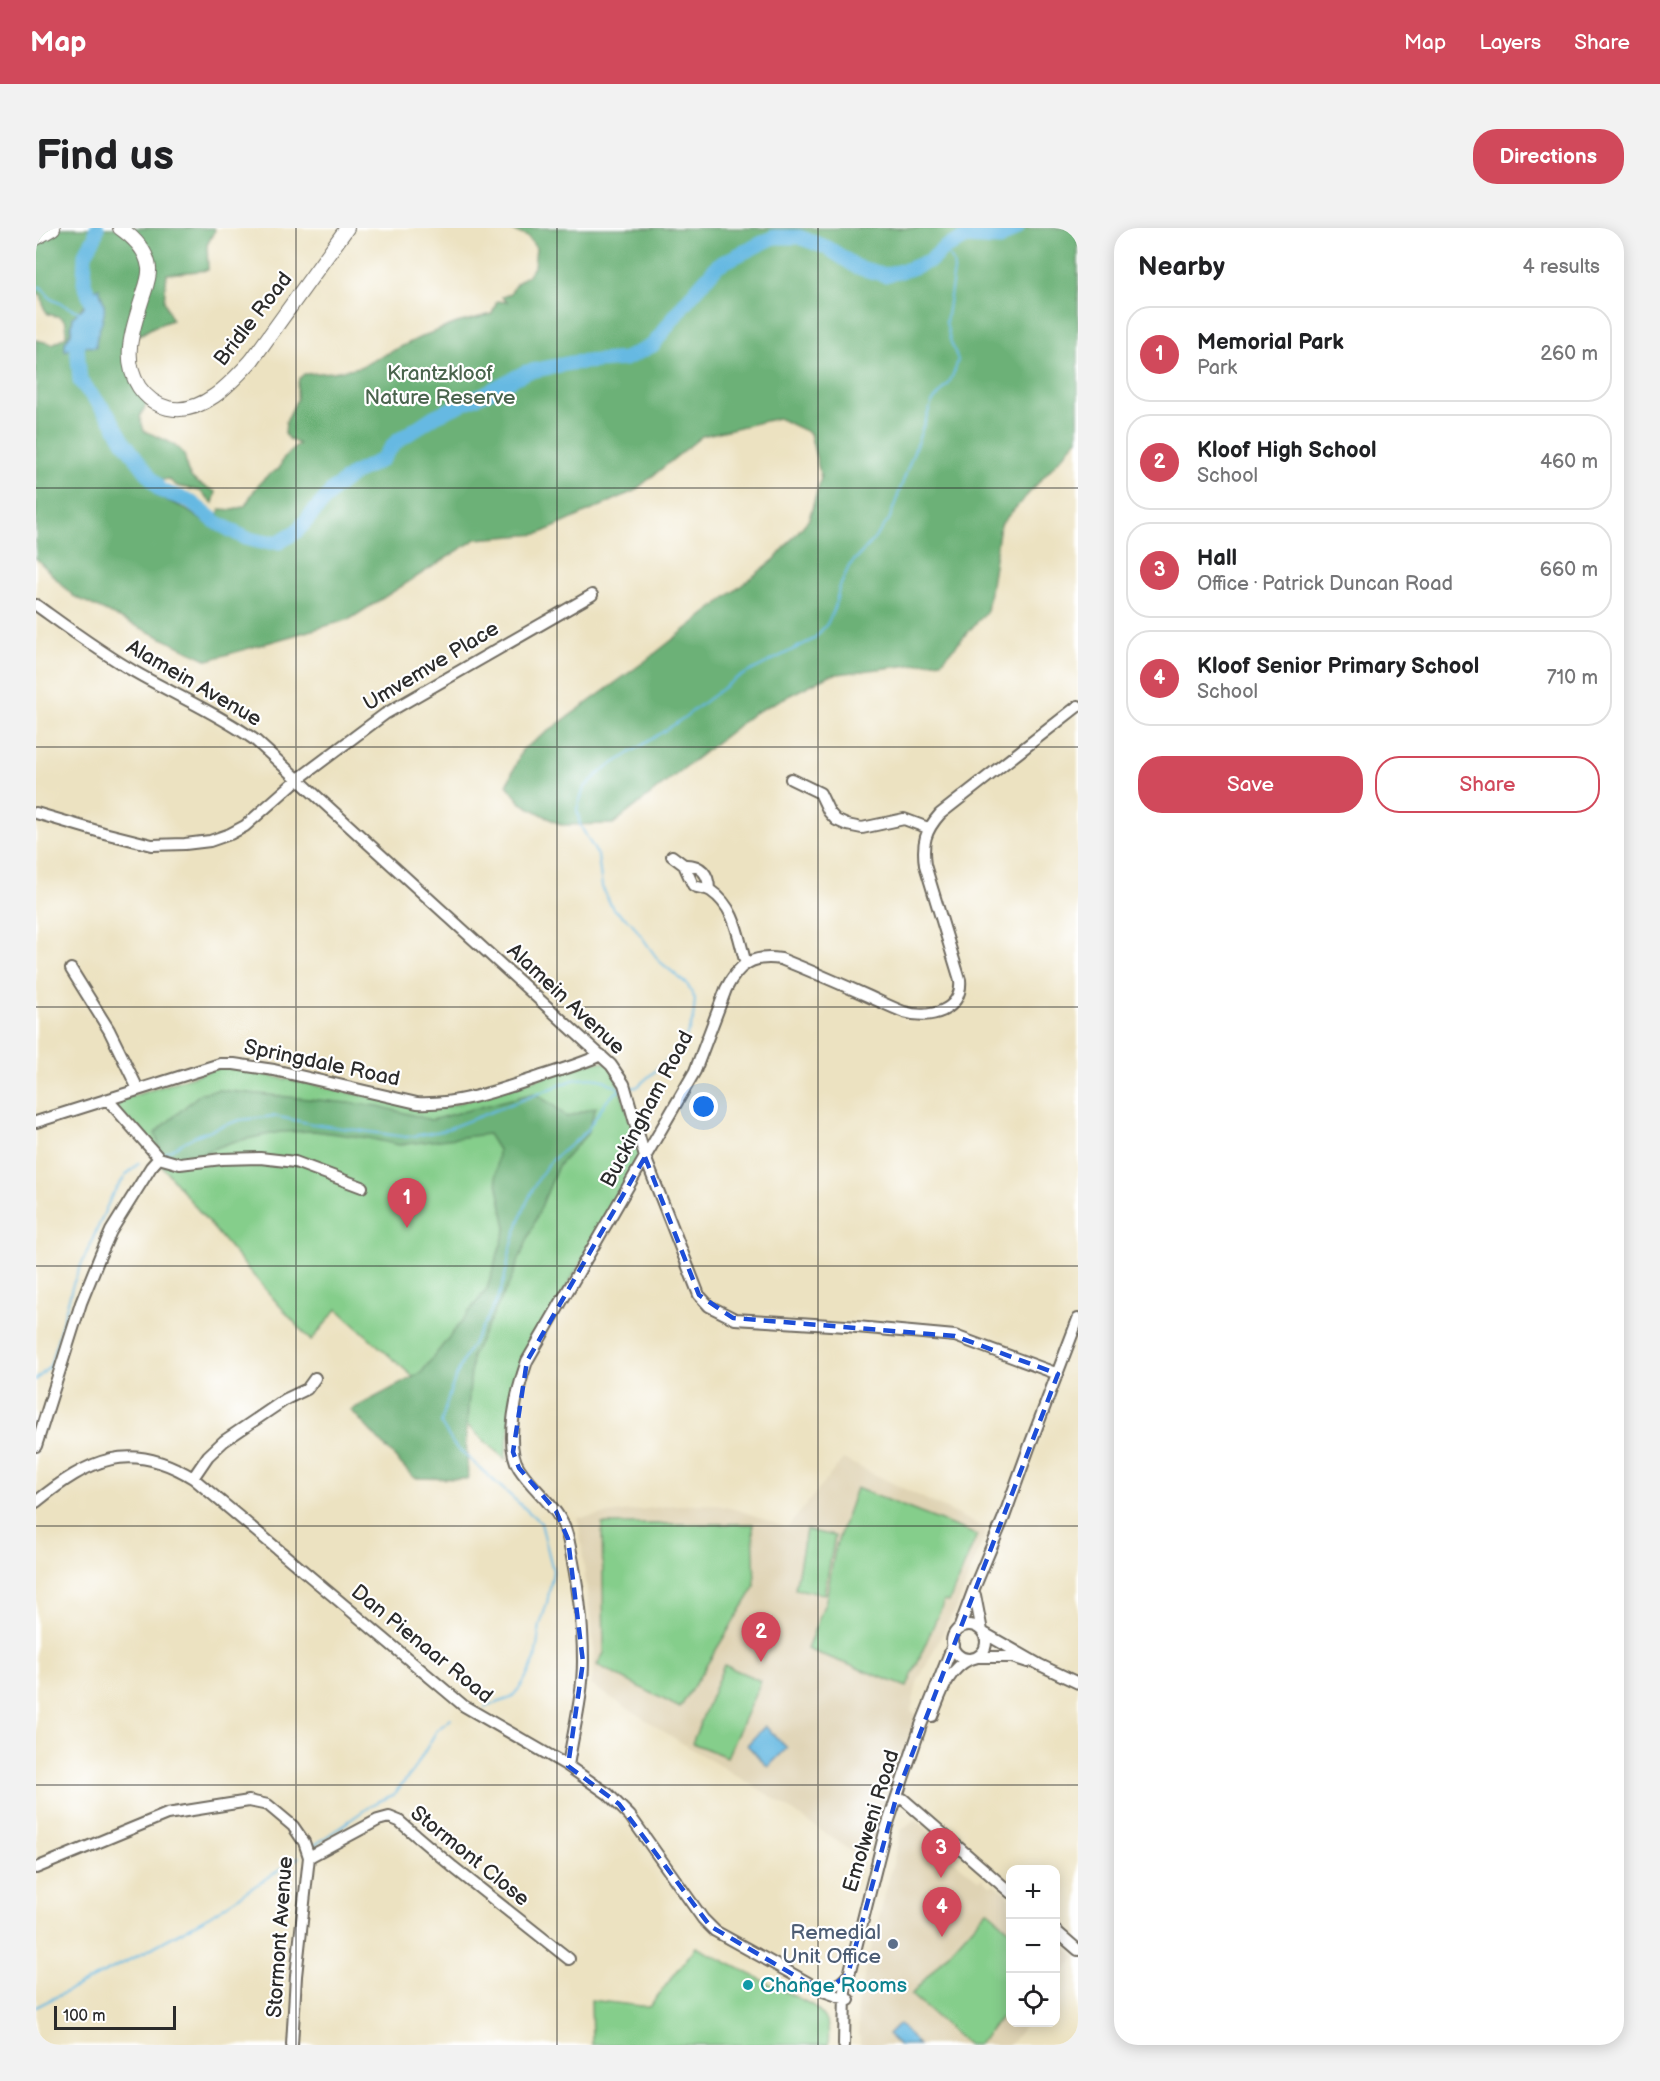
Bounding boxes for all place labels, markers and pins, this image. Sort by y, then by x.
pin: 1 [388,1178,427,1228]
pin: 2 [742,1612,780,1662]
pin: 3 [922,1828,960,1878]
pin: 4 [922,1888,962,1937]
place label: Remedial Unit Office [782,1920,881,1969]
marker: Remedial Unit Office [886,1937,900,1951]
place label: Change Rooms [760,1973,907,1998]
marker: Change Rooms [741,1978,755,1992]

